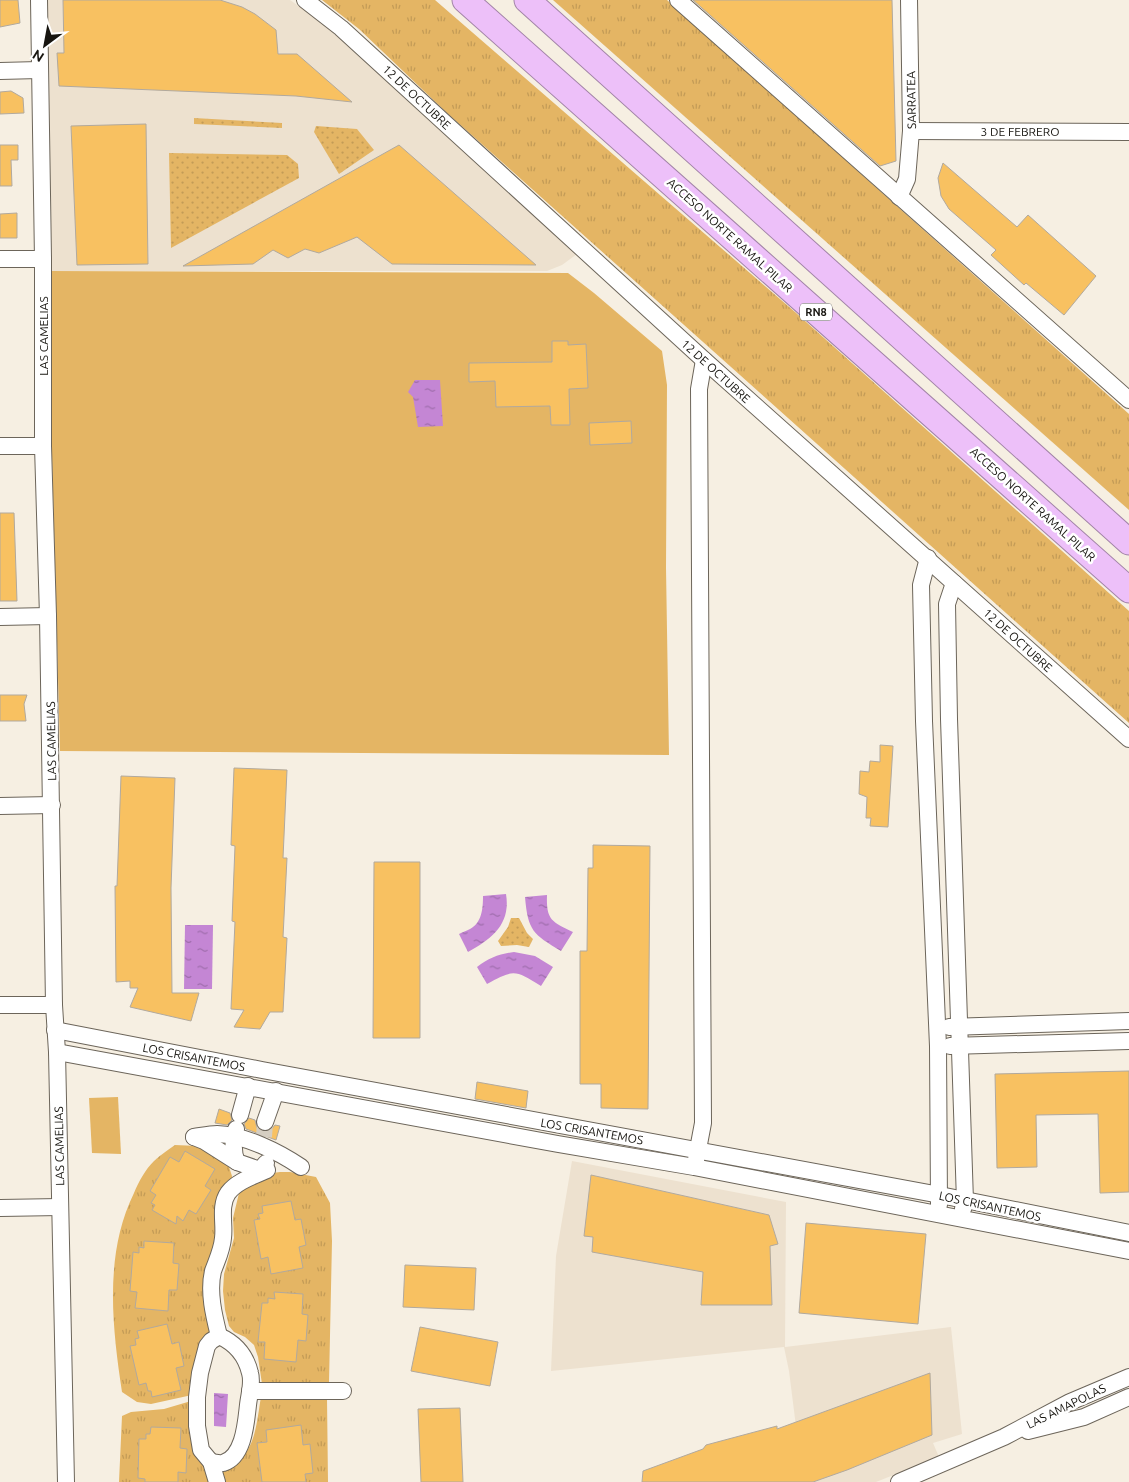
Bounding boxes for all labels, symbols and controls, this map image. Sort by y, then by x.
north arrow [20,20,70,70]
text: N [29,46,47,66]
street label: 12 DE OCTUBRE [380,62,454,132]
street label: SARRATEA [904,71,918,129]
street label: 3 DE FEBRERO [980,125,1060,138]
street label: ACCESO NORTE RAMAL PILAR [665,175,795,295]
street label: LAS CAMELIAS [37,296,50,376]
road number: RN8 [800,304,832,320]
street label: 12 DE OCTUBRE [679,337,753,405]
street label: ACCESO NORTE RAMAL PILAR [968,444,1098,564]
street label: 12 DE OCTUBRE [981,606,1055,674]
street label: LAS CAMELIAS [44,701,58,781]
street label: LOS CRISANTEMOS [142,1041,246,1073]
street label: LAS CAMELIAS [52,1106,66,1186]
street label: LOS CRISANTEMOS [540,1116,644,1146]
street label: LOS CRISANTEMOS [938,1189,1042,1223]
street label: LAS AMAPOLAS [1024,1381,1108,1431]

